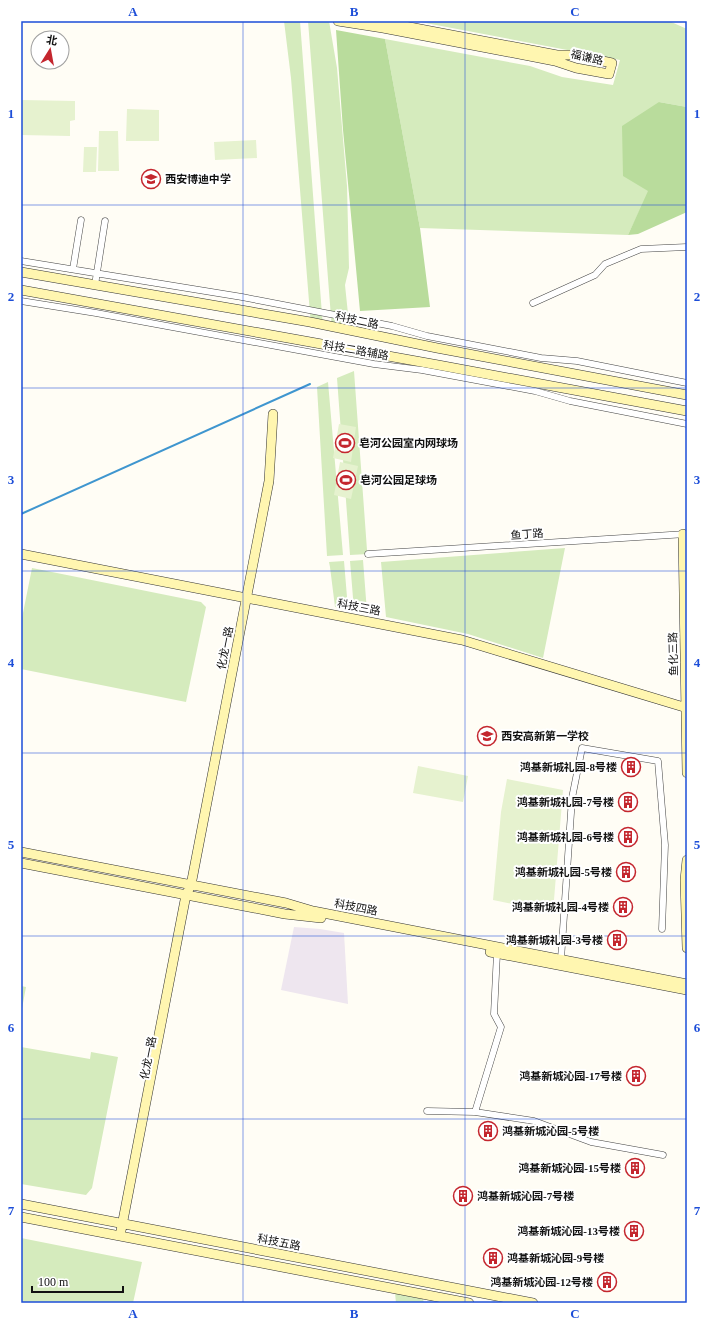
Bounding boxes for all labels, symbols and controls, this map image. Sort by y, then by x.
text: A [128,4,138,19]
text: B [350,4,359,19]
text: C [570,4,580,19]
north arrow [30,30,70,70]
text: 北 [45,33,58,47]
street label: 福谦路 [570,47,604,67]
text: 1 [8,106,14,121]
text: 1 [694,106,700,121]
school or university icon: 西安博迪中学 [140,168,162,190]
place label: 西安博迪中学 [165,173,231,185]
text: 2 [8,289,14,304]
text: 2 [694,289,700,304]
street label: 科技二路 [334,310,380,330]
street label: 科技二路辅路 [322,338,390,362]
sports icon: 皂河公园室内网球场 [334,432,356,454]
place label: 皂河公园室内网球场 [359,437,458,449]
sports icon: 皂河公园足球场 [335,469,357,491]
text: 3 [8,472,15,487]
text: 3 [694,472,701,487]
place label: 皂河公园足球场 [360,474,437,486]
street label: 鱼丁路 [510,527,544,541]
street label: 科技三路 [336,597,382,617]
street label: 化龙一路 [215,625,235,671]
street label: 鱼化三路 [667,632,679,676]
text: 4 [8,655,15,670]
text: 4 [694,655,701,670]
school or university icon: 西安高新第一学校 [476,725,498,747]
place label: 西安高新第一学校 [501,730,589,742]
building icon: 鸿基新城礼园-8号楼 [620,756,642,778]
place label: 鸿基新城礼园-8号楼 [520,761,617,773]
building icon: 鸿基新城礼园-7号楼 [617,791,639,813]
place label: 鸿基新城礼园-7号楼 [517,796,614,808]
building icon: 鸿基新城礼园-6号楼 [617,826,639,848]
place label: 鸿基新城礼园-6号楼 [517,831,614,843]
text: 5 [8,837,15,852]
text: 5 [694,837,701,852]
building icon: 鸿基新城礼园-5号楼 [615,861,637,883]
place label: 鸿基新城礼园-5号楼 [515,866,612,878]
building icon: 鸿基新城礼园-4号楼 [612,896,634,918]
street label: 科技四路 [333,897,379,917]
place label: 鸿基新城礼园-4号楼 [512,901,609,913]
building icon: 鸿基新城礼园-3号楼 [606,929,628,951]
place label: 鸿基新城礼园-3号楼 [506,934,603,946]
text: 6 [8,1020,15,1035]
text: 6 [694,1020,701,1035]
street label: 化龙一路 [138,1035,158,1081]
building icon: 鸿基新城沁园-17号楼 [625,1065,647,1087]
place label: 鸿基新城沁园-17号楼 [519,1070,622,1082]
building icon: 鸿基新城沁园-5号楼 [477,1120,499,1142]
place label: 鸿基新城沁园-5号楼 [502,1125,599,1137]
building icon: 鸿基新城沁园-15号楼 [624,1157,646,1179]
place label: 鸿基新城沁园-15号楼 [518,1162,621,1174]
building icon: 鸿基新城沁园-7号楼 [452,1185,474,1207]
place label: 鸿基新城沁园-7号楼 [477,1190,574,1202]
text: 7 [8,1203,15,1218]
text: 7 [694,1203,701,1218]
building icon: 鸿基新城沁园-13号楼 [623,1220,645,1242]
place label: 鸿基新城沁园-13号楼 [517,1225,620,1237]
street label: 科技五路 [256,1232,302,1252]
building icon: 鸿基新城沁园-9号楼 [482,1247,504,1269]
place label: 鸿基新城沁园-9号楼 [507,1252,604,1264]
scale bar [32,1268,123,1294]
building icon: 鸿基新城沁园-12号楼 [596,1271,618,1293]
text: 100 m [38,1275,69,1289]
place label: 鸿基新城沁园-12号楼 [490,1276,593,1288]
text: A [128,1306,138,1321]
text: B [350,1306,359,1321]
text: C [570,1306,580,1321]

